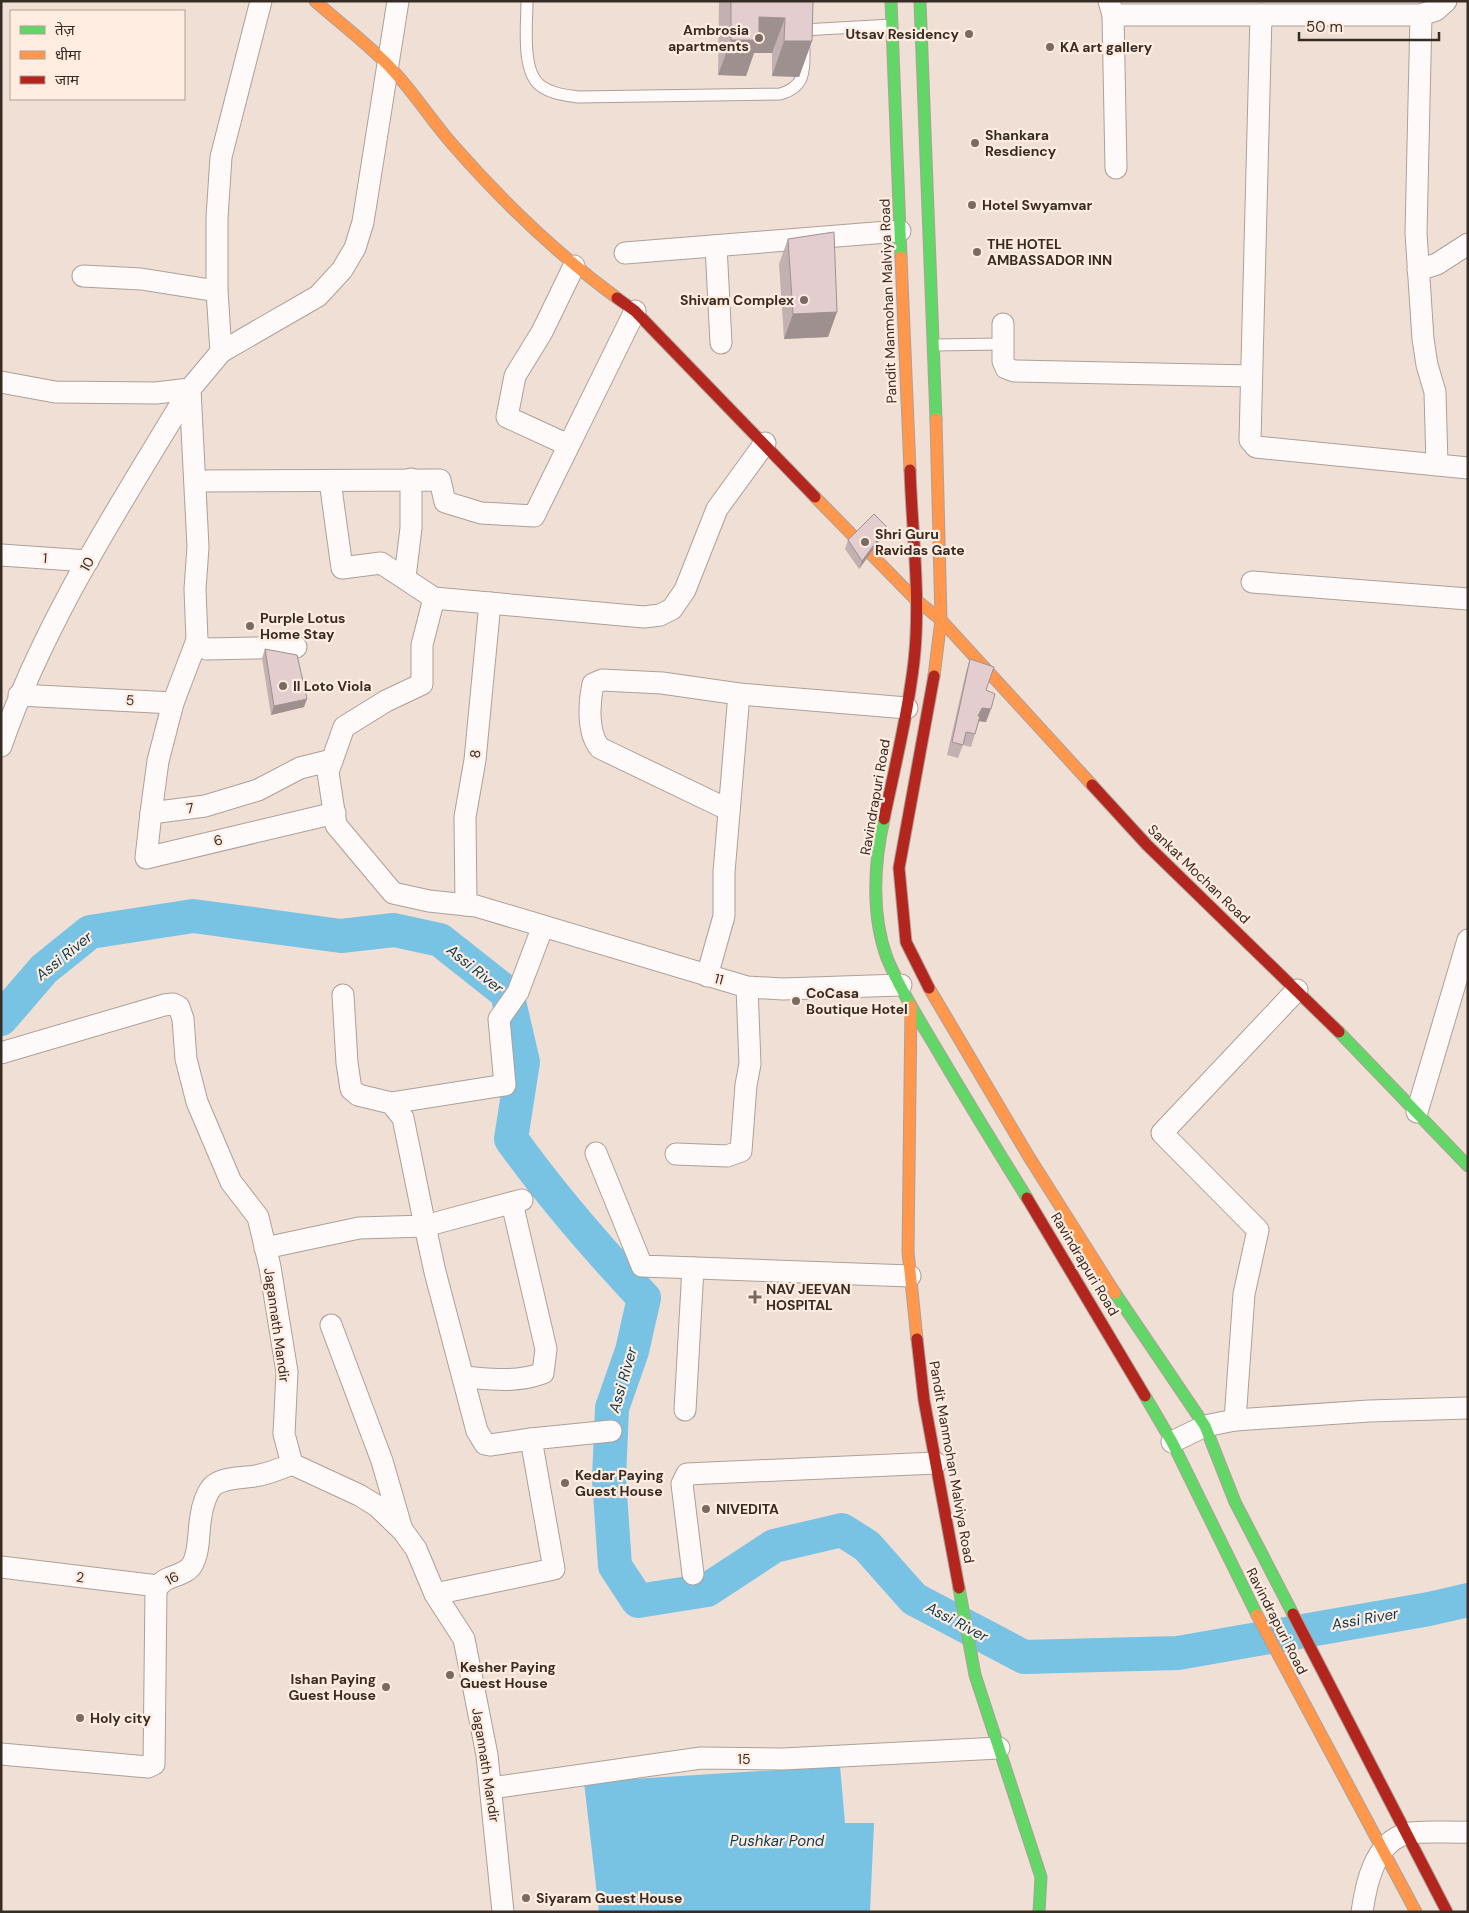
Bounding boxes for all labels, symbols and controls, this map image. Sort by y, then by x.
legend [10,10,185,100]
scale bar [1299,10,1439,42]
text: 50 m [1306,17,1343,37]
text: तेज़ [55,20,76,40]
place label: Ambrosia apartments [668,21,749,55]
place label: Utsav Residency [845,25,960,43]
marker: Utsav Residency [963,28,975,40]
marker: Ambrosia apartments [753,32,765,44]
place label: KA art gallery [1060,38,1153,56]
marker: KA art gallery [1044,41,1056,53]
text: धीमा [55,45,82,65]
text: जाम [55,70,80,90]
place label: Shankara Resdiency [985,126,1057,160]
marker: Shankara Resdiency [969,137,981,149]
place label: Hotel Swyamvar [982,196,1092,214]
street label: Pandit Manmohan Malviya Road [875,198,901,404]
marker: Hotel Swyamvar [966,199,978,211]
place label: THE HOTEL AMBASSADOR INN [987,235,1112,269]
marker: THE HOTEL AMBASSADOR INN [971,246,983,258]
place label: Shivam Complex [680,291,794,309]
marker: Shivam Complex [798,294,810,306]
place label: Shri Guru Ravidas Gate [875,525,965,559]
marker: Shri Guru Ravidas Gate [859,536,871,548]
street label: 1 [42,549,48,567]
street label: 10 [76,554,98,574]
place label: Purple Lotus Home Stay [260,609,345,643]
marker: Purple Lotus Home Stay [244,620,256,632]
place label: Il Loto Viola [293,677,372,695]
marker: Il Loto Viola [277,680,289,692]
street label: 5 [125,691,135,709]
street label: Ravindrapuri Road [856,738,894,856]
street label: 8 [466,749,484,759]
street label: 7 [185,799,195,817]
street label: Sankat Mochan Road [1144,820,1254,928]
street label: 6 [212,830,224,850]
water label: Assi River [31,927,97,986]
water label: Assi River [442,939,508,998]
street label: 11 [712,969,726,989]
place label: CoCasa Boutique Hotel [806,984,908,1018]
marker: CoCasa Boutique Hotel [790,995,802,1007]
street label: Ravindrapuri Road [1047,1209,1123,1319]
street label: Jagannath Mandir [260,1267,294,1383]
place label: NAV JEEVAN HOSPITAL [766,1280,851,1314]
marker: NAV JEEVAN HOSPITAL [748,1290,762,1304]
water label: Assi River [604,1344,642,1416]
street label: Pandit Manmohan Malviya Road [925,1360,979,1564]
place label: Kedar Paying Guest House [575,1466,664,1500]
marker: Kedar Paying Guest House [559,1477,571,1489]
place label: NIVEDITA [716,1500,779,1518]
marker: NIVEDITA [700,1503,712,1515]
street label: Ravindrapuri Road [1242,1565,1312,1677]
street label: 16 [162,1567,182,1589]
street label: 2 [75,1568,85,1586]
water label: Assi River [922,1597,992,1647]
water label: Assi River [1329,1603,1400,1635]
place label: Kesher Paying Guest House [460,1658,556,1692]
marker: Kesher Paying Guest House [444,1669,456,1681]
place label: Ishan Paying Guest House [288,1670,376,1704]
marker: Ishan Paying Guest House [380,1681,392,1693]
street label: Jagannath Mandir [468,1707,504,1823]
place label: Holy city [90,1709,151,1727]
marker: Holy city [74,1712,86,1724]
street label: 15 [738,1750,750,1768]
water label: Pushkar Pond [730,1831,825,1851]
place label: Siyaram Guest House [536,1889,682,1907]
marker: Siyaram Guest House [520,1892,532,1904]

